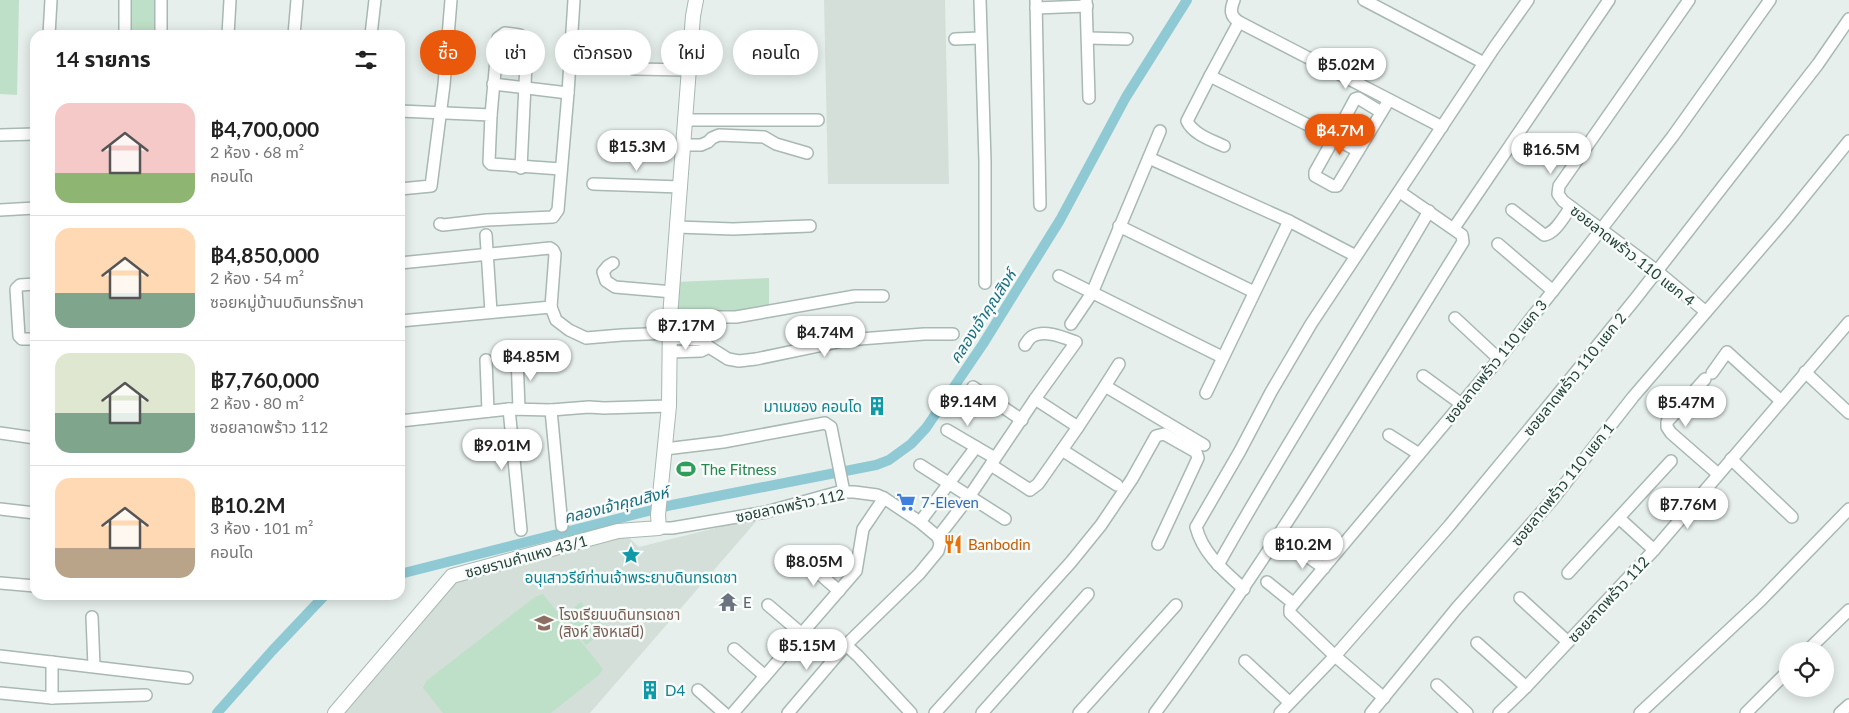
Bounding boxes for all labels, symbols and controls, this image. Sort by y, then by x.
chip: ซื้อ [420,30,476,75]
chip: เช่า [486,30,545,75]
chip: ตัวกรอง [555,30,651,75]
chip: ใหม่ [661,30,723,75]
chip: คอนโด [733,30,818,75]
text: 14 รายการ [55,46,151,71]
icon: filters [352,46,380,74]
pin: ฿5.02M [1305,48,1387,90]
text: ฿5.02M [1317,54,1375,73]
pin: ฿4.7M [1305,114,1375,156]
text: ฿4,700,000 [210,116,319,141]
text: ฿4.7M [1316,120,1364,139]
icon: home [95,123,155,183]
pin: ฿15.3M [596,130,678,172]
pin: ฿16.5M [1510,132,1592,175]
text: ฿15.3M [608,136,666,155]
text: ฿16.5M [1522,139,1580,158]
text: 2 ห้อง · 68 m² [210,142,304,161]
text: คอนโด [210,166,253,185]
street label: ซอยลาดพร้าว 110 แยก 4 [1567,201,1699,309]
text: ฿4,850,000 [210,242,319,267]
icon: home [95,248,155,308]
water label: คลองเจ้าคุณสิงห์ [945,263,1023,367]
text: 2 ห้อง · 54 m² [210,268,304,287]
text: ซอยหมู่บ้านบดินทรรักษา [210,292,364,311]
street label: ซอยลาดพร้าว 110 แยก 3 [1440,296,1550,426]
pin: ฿7.17M [645,308,727,351]
street label: ซอยลาดพร้าว 110 แยก 2 [1519,309,1629,439]
text: ฿7.17M [657,315,715,334]
pin: ฿4.74M [784,316,866,358]
text: ฿4.74M [796,322,854,341]
pin: ฿4.85M [490,340,572,382]
text: ฿4.85M [502,346,560,365]
text: ฿7,760,000 [210,367,319,392]
icon: home [95,373,155,433]
pin: ฿9.14M [927,384,1009,427]
pin: ฿5.47M [1645,386,1727,428]
text: ฿9.14M [939,391,997,410]
text: ฿5.47M [1657,392,1715,411]
text: 2 ห้อง · 80 m² [210,393,304,412]
building icon: มาเมซอง คอนโด [866,395,888,417]
place label: มาเมซอง คอนโด [763,397,862,415]
text: ซอยลาดพร้าว 112 [210,417,328,436]
street label: ซอยลาดพร้าว 110 แยก 1 [1507,419,1617,549]
pin: ฿9.01M [461,428,543,471]
text: ฿9.01M [473,435,531,454]
sports icon: The Fitness [675,458,697,480]
place label: The Fitness [701,460,777,478]
water label: คลองเจ้าคุณสิงห์ [562,481,674,528]
street label: ซอยลาดพร้าว 112 [734,485,846,525]
pin: ฿7.76M [1647,488,1729,530]
supermarket icon: 7-Eleven [895,491,917,513]
text: ฿10.2M [210,492,286,517]
place label: 7-Eleven [921,493,979,511]
text: ฿7.76M [1659,494,1717,513]
icon: home [95,498,155,558]
text: 3 ห้อง · 101 m² [210,518,313,537]
pin: ฿10.2M [1262,528,1344,570]
street label: ซอยรามคำแหง 43/1 [463,531,589,581]
restaurant icon: Banbodin [942,533,964,555]
text: ฿10.2M [1274,534,1332,553]
place label: Banbodin [968,535,1031,553]
text: คอนโด [210,542,253,561]
place icon: อนุเสาวรีย์ท่านเจ้าพระยาบดินทรเดชา [620,544,642,566]
pin: ฿8.05M [773,544,855,587]
text: ฿8.05M [785,551,843,570]
street label: ซอยลาดพร้าว 112 [1564,552,1652,646]
place label: อนุเสาวรีย์ท่านเจ้าพระยาบดินทรเดชา [525,568,737,587]
temple icon: E [717,591,739,613]
place label: E [743,593,752,611]
place label: โรงเรียนบดินทรเดชา (สิงห์ สิงหเสนี) [559,605,680,640]
school or university icon: โรงเรียนบดินทรเดชา (สิงห์ สิงหเสนี) [533,612,555,634]
pin: ฿5.15M [766,628,848,671]
text: ฿5.15M [778,635,836,654]
map controls [1779,642,1834,697]
button: locate [1779,642,1834,697]
building icon: D4 [639,679,661,701]
place label: D4 [665,681,685,699]

